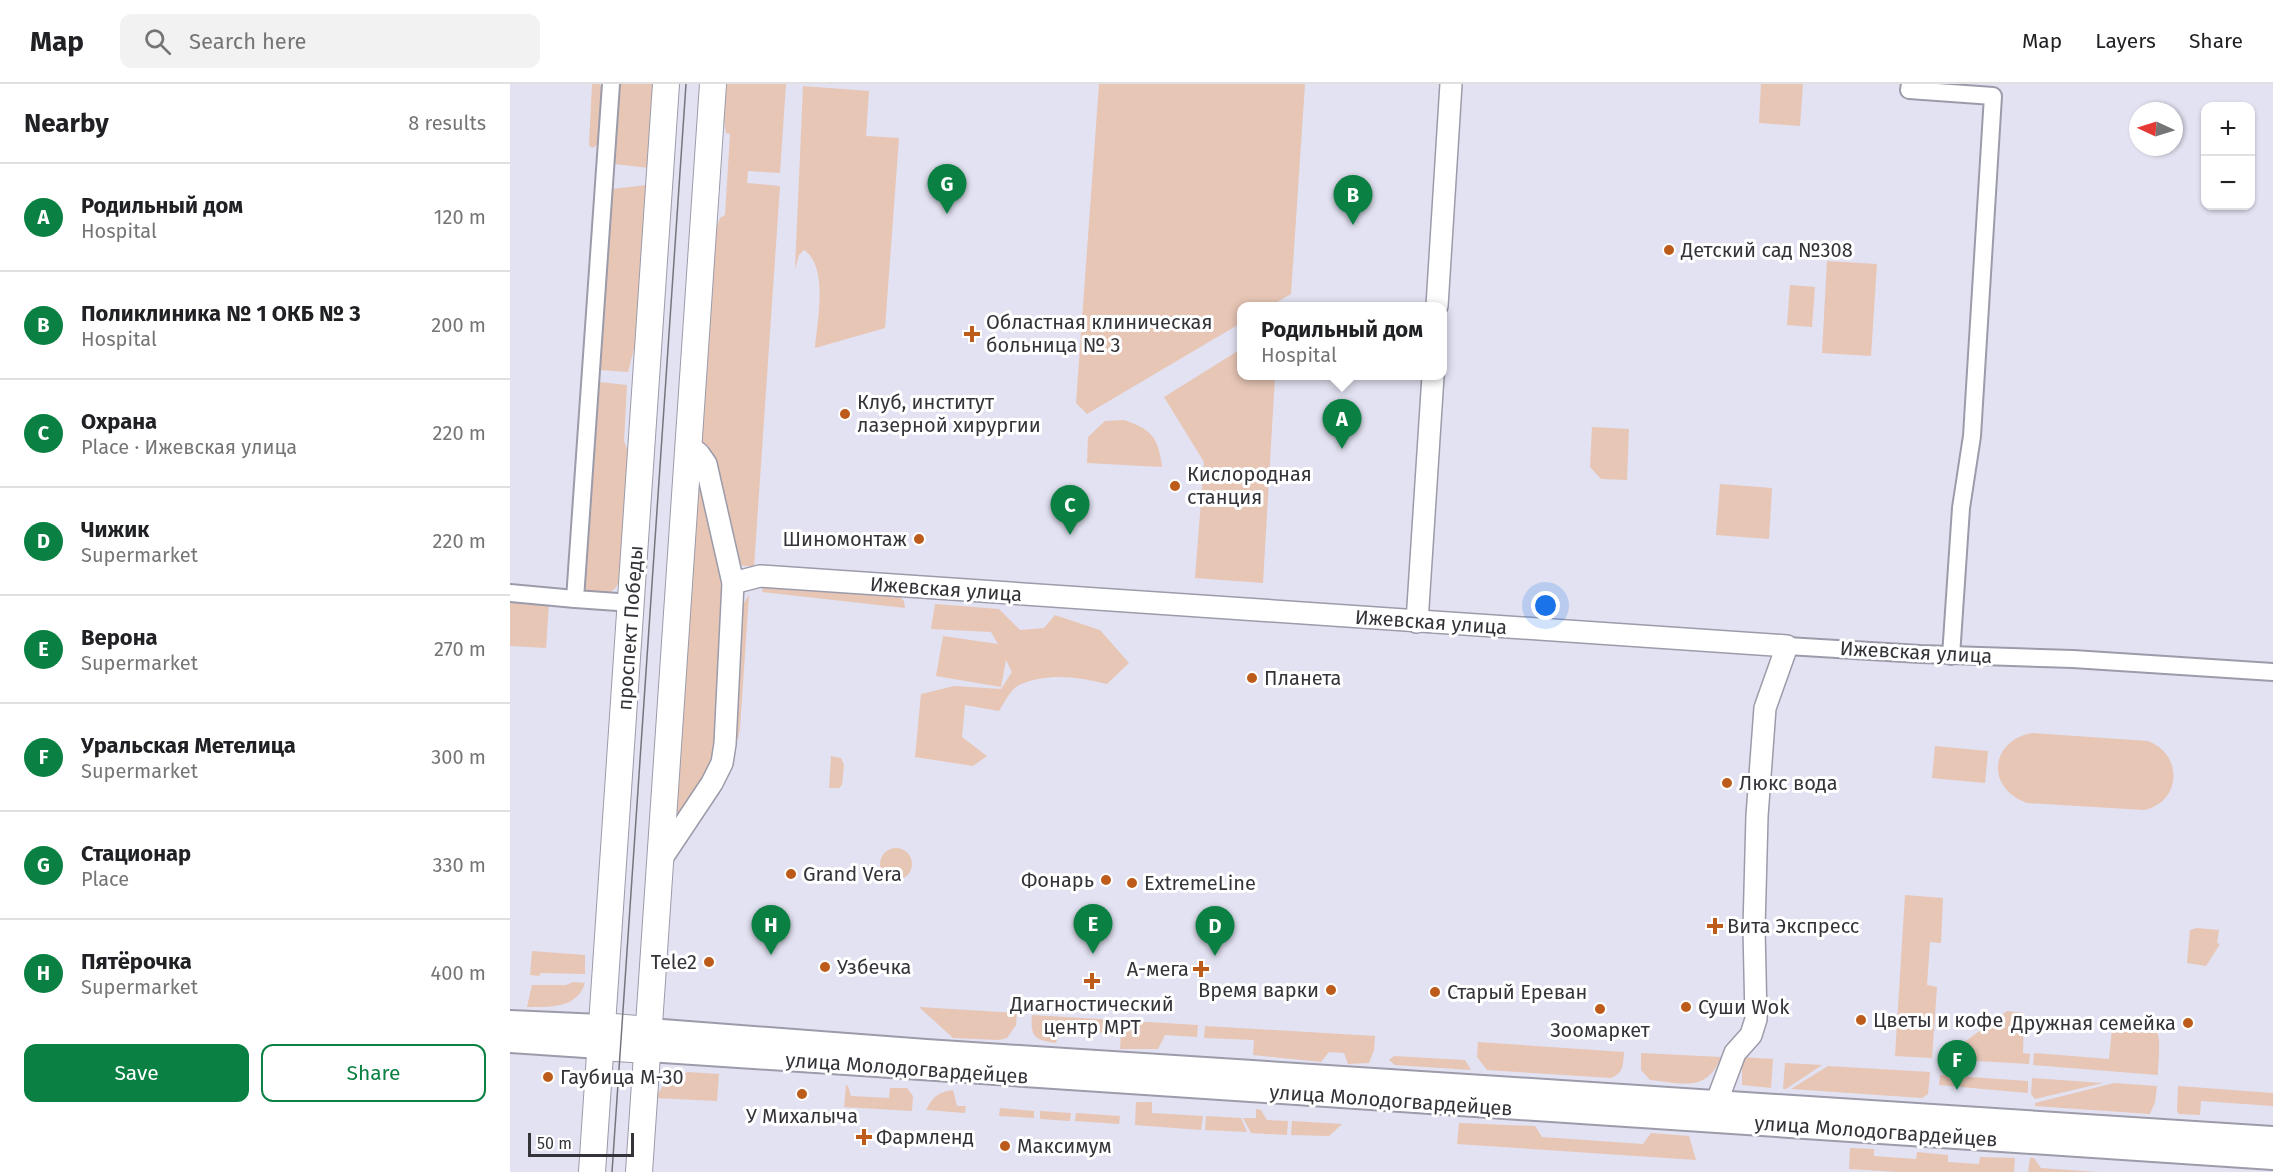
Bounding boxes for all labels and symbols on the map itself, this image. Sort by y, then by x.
north arrow [2129,102,2183,156]
pin: G [928,164,966,214]
pin: B [1334,176,1372,225]
place label: Детский сад №308 [1680,238,1853,262]
marker: Детский сад №308 [1662,243,1676,257]
place label: Областная клиническая больница № 3 [986,310,1213,357]
marker: Областная клиническая больница № 3 [963,325,981,343]
place label: Клуб, институт лазерной хирургии [857,390,1041,437]
pin: A [1322,400,1362,449]
marker: Клуб, институт лазерной хирургии [838,407,852,421]
place label: Кислородная станция [1187,462,1312,509]
marker: Кислородная станция [1168,479,1182,493]
pin: C [1050,486,1090,535]
place label: Шиномонтаж [783,527,907,551]
marker: Шиномонтаж [912,532,926,546]
street label: проспект Победы [612,545,648,711]
street label: Ижевская улица [869,572,1023,606]
your location [1531,591,1560,620]
street label: Ижевская улица [1354,605,1508,639]
street label: Ижевская улица [1839,636,1993,668]
place label: Планета [1264,666,1341,690]
marker: Планета [1245,671,1259,685]
place label: Люкс вода [1739,771,1838,795]
marker: Люкс вода [1720,776,1734,790]
place label: Grand Vera [803,862,902,886]
marker: Grand Vera [784,867,798,881]
place label: Фонарь [1021,868,1094,892]
place label: ExtremeLine [1144,871,1256,895]
marker: Фонарь [1099,873,1113,887]
marker: ExtremeLine [1125,876,1139,890]
pin: E [1074,904,1112,954]
pin: H [752,906,790,955]
pin: D [1196,906,1234,956]
place label: Вита Экспресс [1727,914,1859,938]
marker: Вита Экспресс [1708,919,1722,933]
place label: Tele2 [651,950,697,974]
marker: Tele2 [702,955,716,969]
place label: Узбечка [837,955,911,979]
place label: А-мега [1127,957,1189,981]
marker: Узбечка [818,960,832,974]
marker: А-мега [1194,962,1208,976]
marker: Диагностический центр МРТ [1083,972,1101,990]
place label: Время варки [1198,978,1319,1002]
place label: Старый Ереван [1447,980,1587,1004]
marker: Время варки [1324,983,1338,997]
marker: Старый Ереван [1428,985,1442,999]
place label: Диагностический центр МРТ [1009,992,1174,1039]
place label: Суши Wok [1698,995,1790,1019]
marker: Суши Wok [1679,1000,1693,1014]
marker: Зоомаркет [1593,1002,1607,1016]
place label: Цветы и кофе [1873,1008,2003,1032]
place label: Дружная семейка [2010,1011,2176,1035]
marker: Цветы и кофе [1854,1013,1868,1027]
marker: Дружная семейка [2181,1016,2195,1030]
place label: Зоомаркет [1550,1018,1651,1042]
pin: F [1938,1040,1976,1090]
street label: улица Молодогвардейцев [785,1048,1029,1088]
place label: Гаубица М-30 [560,1065,684,1089]
marker: Гаубица М-30 [541,1070,555,1084]
street label: улица Молодогвардейцев [1269,1080,1513,1120]
marker: У Михалыча [795,1087,809,1101]
place label: У Михалыча [746,1104,858,1128]
street label: улица Молодогвардейцев [1754,1111,1998,1151]
place label: Фармленд [876,1125,974,1149]
scale bar [528,1130,634,1158]
marker: Фармленд [857,1130,871,1144]
place label: Максимум [1017,1134,1112,1158]
marker: Максимум [998,1139,1012,1153]

